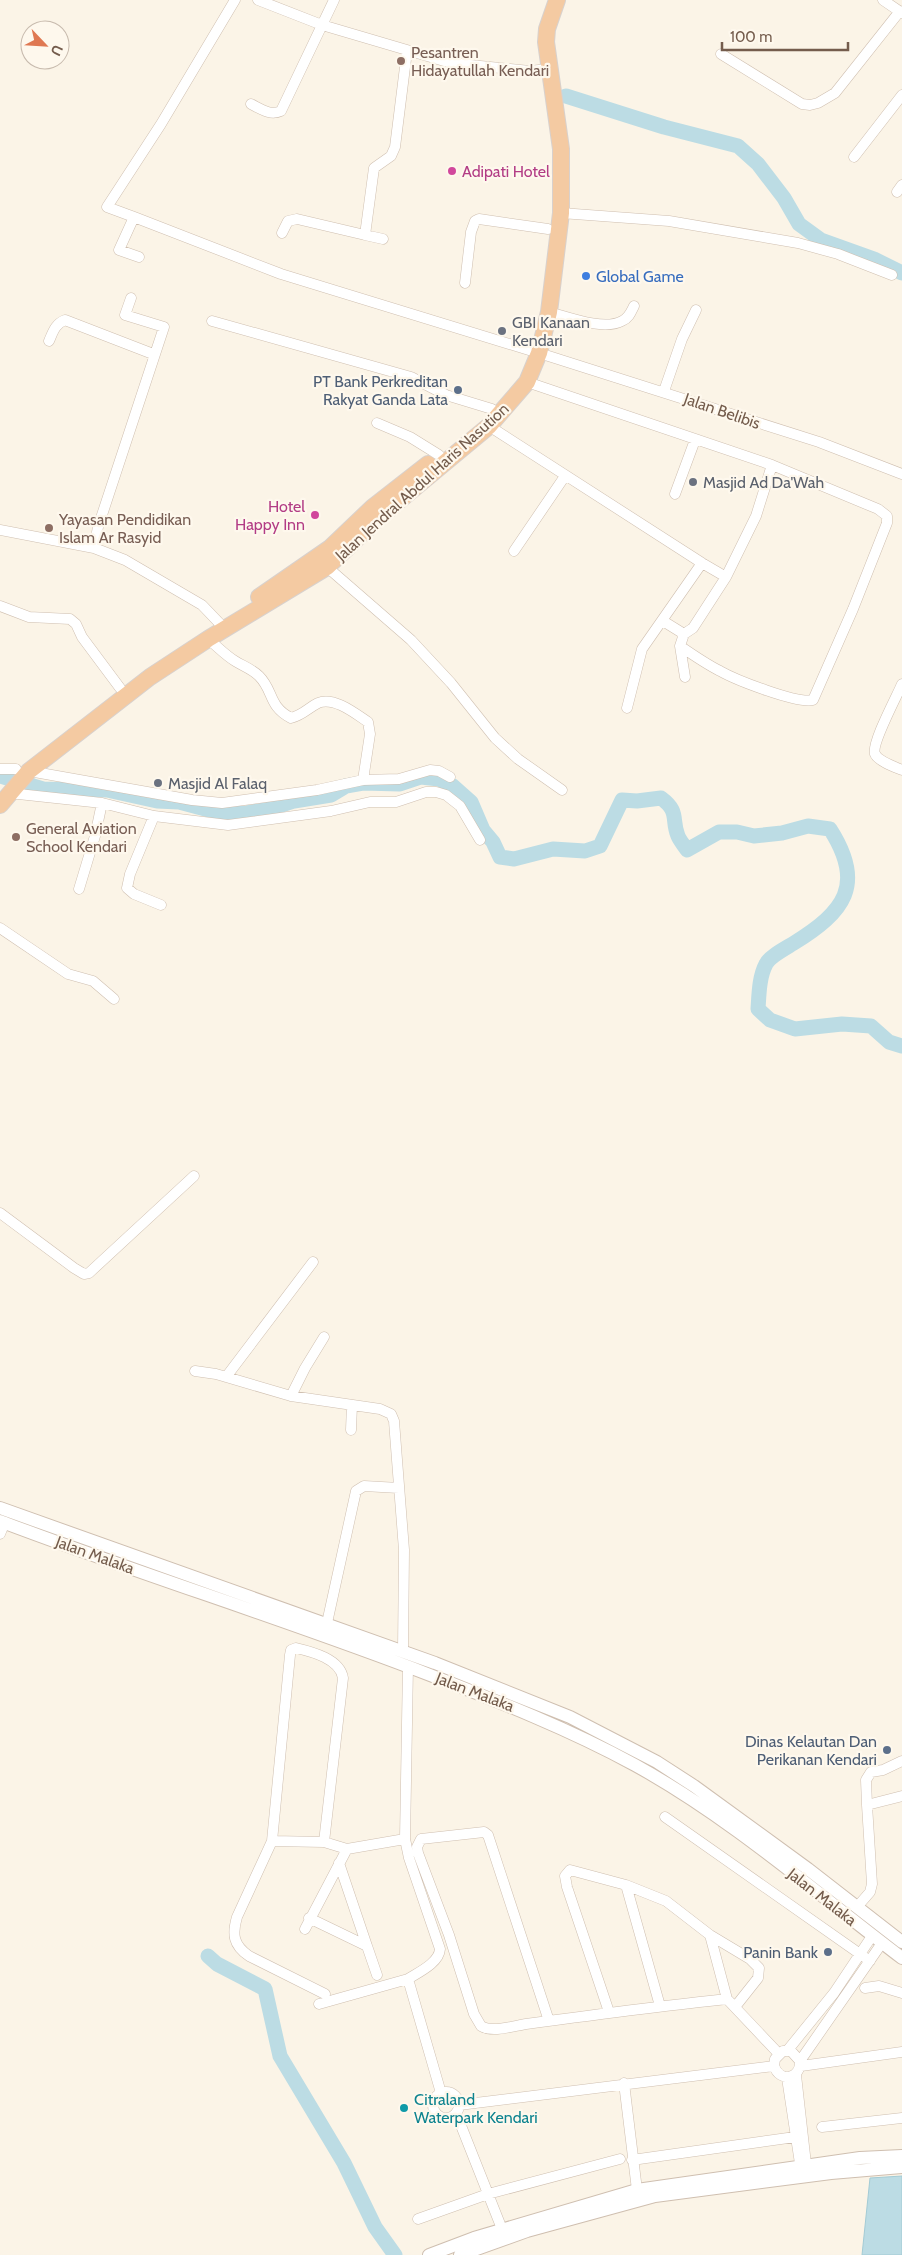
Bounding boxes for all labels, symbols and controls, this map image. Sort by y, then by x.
north arrow [20,20,70,70]
scale bar [722,20,848,52]
text: 100 m [730,28,772,46]
text: U [46,42,67,59]
place label: Pesantren Hidayatullah Kendari [411,43,549,80]
marker: Pesantren Hidayatullah Kendari [395,55,407,67]
place label: Adipati Hotel [462,162,550,181]
marker: Adipati Hotel [446,165,458,177]
place label: Global Game [596,267,684,286]
marker: Global Game [580,270,592,282]
place label: GBI Kanaan Kendari [512,313,590,350]
marker: GBI Kanaan Kendari [496,325,508,337]
place label: PT Bank Perkreditan Rakyat Ganda Lata [313,372,448,409]
marker: PT Bank Perkreditan Rakyat Ganda Lata [452,384,464,396]
street label: Jalan Belibis [680,389,763,433]
street label: Jalan Jendral Abdul Haris Nasution [331,399,513,566]
place label: Masjid Ad Da'Wah [703,473,824,492]
marker: Masjid Ad Da'Wah [687,476,699,488]
place label: Hotel Happy Inn [235,497,305,534]
marker: Hotel Happy Inn [309,509,321,521]
place label: Yayasan Pendidikan Islam Ar Rasyid [58,510,191,547]
marker: Yayasan Pendidikan Islam Ar Rasyid [43,522,55,534]
place label: Masjid Al Falaq [168,774,267,793]
marker: Masjid Al Falaq [152,777,164,789]
place label: General Aviation School Kendari [26,819,137,856]
marker: General Aviation School Kendari [10,831,22,843]
street label: Jalan Malaka [52,1532,137,1578]
street label: Jalan Malaka [432,1668,517,1716]
place label: Dinas Kelautan Dan Perikanan Kendari [745,1732,877,1769]
marker: Dinas Kelautan Dan Perikanan Kendari [881,1744,893,1756]
street label: Jalan Malaka [783,1864,861,1930]
place label: Panin Bank [743,1943,819,1962]
marker: Panin Bank [822,1946,834,1958]
place label: Citraland Waterpark Kendari [414,2090,538,2127]
marker: Citraland Waterpark Kendari [398,2102,410,2114]

